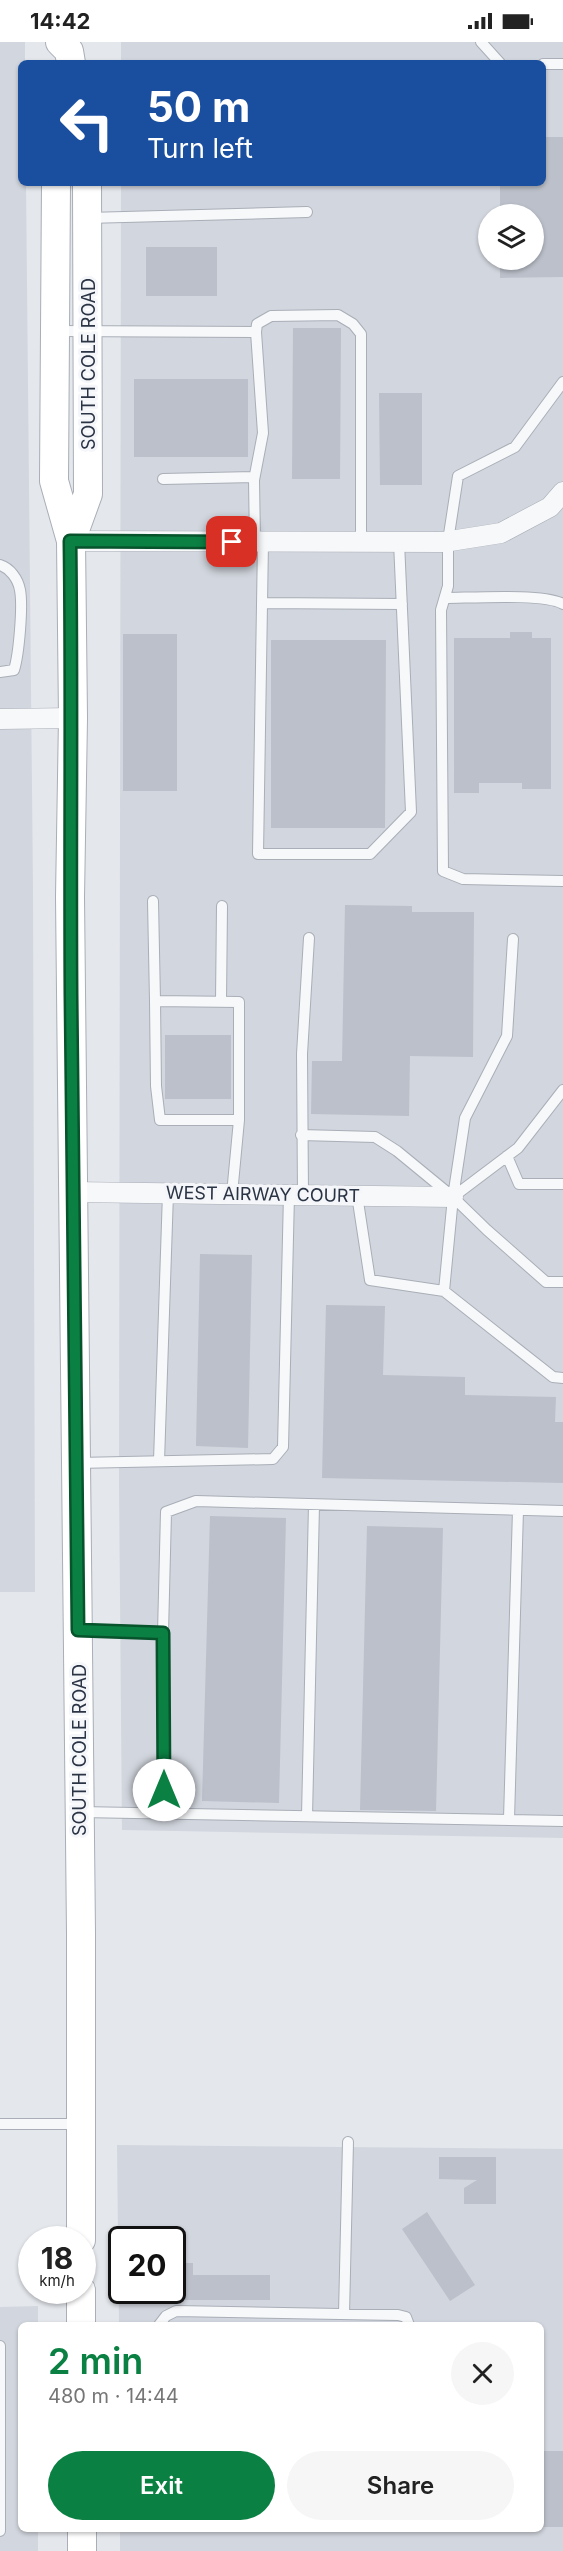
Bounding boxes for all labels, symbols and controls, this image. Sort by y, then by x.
text: 14:42 [30,8,90,34]
text: 50 m [147,81,250,132]
icon: left [48,84,126,162]
text: Turn left [147,132,253,165]
map controls [478,204,544,270]
button: layers [478,204,544,270]
street label: SOUTH COLE ROAD [78,278,99,450]
pin [206,516,257,567]
icon: arrive [215,525,248,558]
street label: WEST AIRWAY COURT [166,1182,360,1206]
street label: SOUTH COLE ROAD [69,1664,90,1836]
position arrow [132,1758,196,1822]
speed limit sign: 20 [108,2226,186,2304]
text: 18 [41,2240,73,2276]
text: km/h [39,2271,75,2290]
text: 2 min [48,2339,143,2383]
button: close [451,2342,514,2405]
text: 480 m · 14:44 [48,2384,179,2408]
button: Exit [48,2451,275,2520]
button: Share [287,2451,514,2520]

